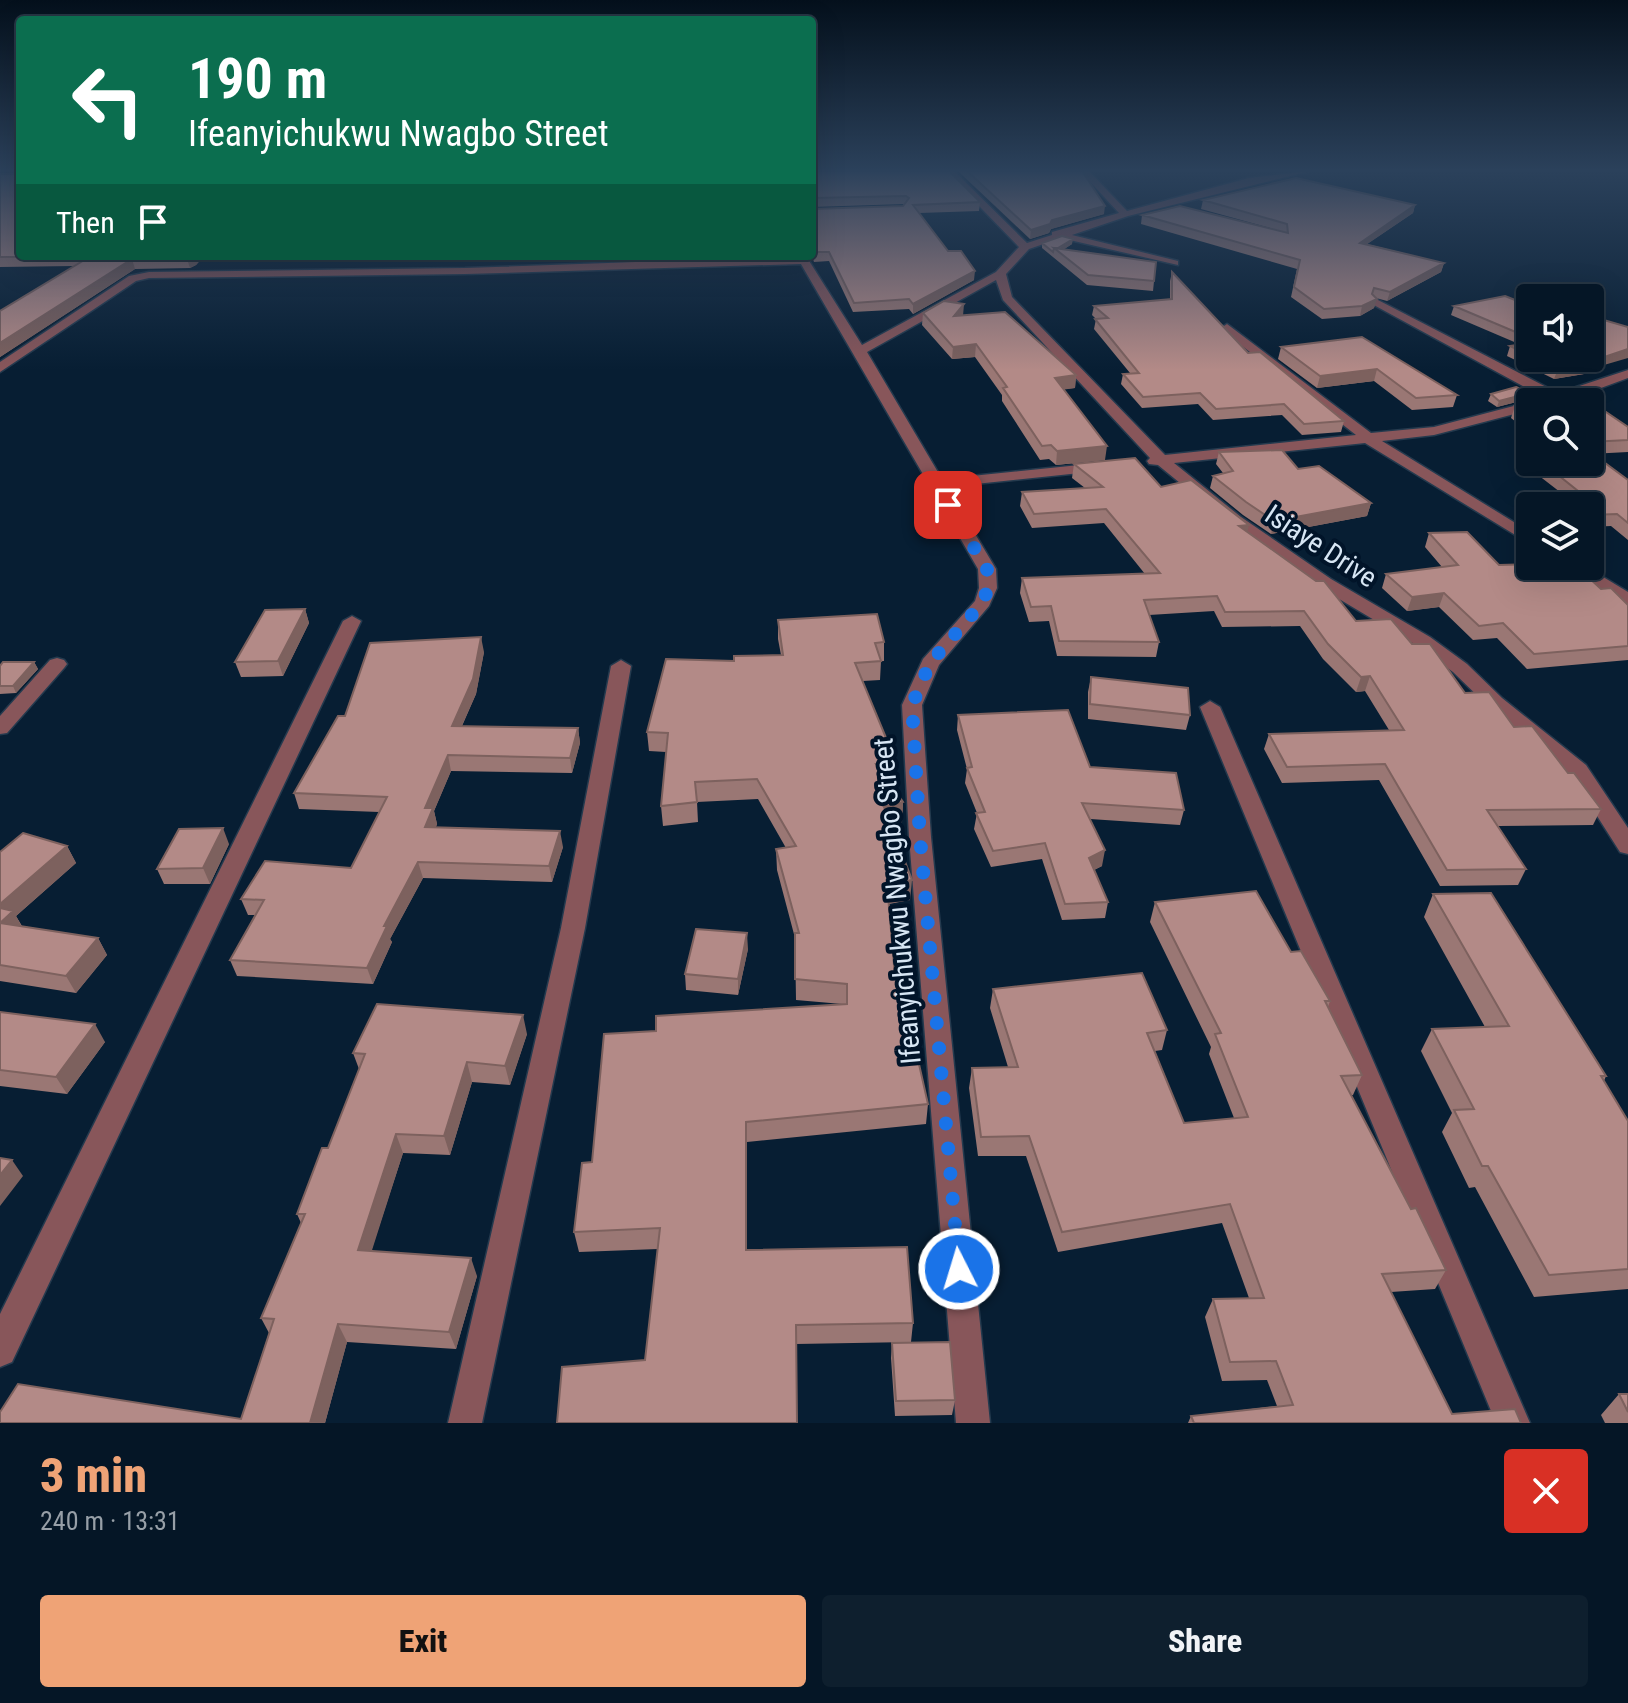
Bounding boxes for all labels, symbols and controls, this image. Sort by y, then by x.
text: 190 m [188,46,327,112]
icon: left [56,48,160,152]
text: Ifeanyichukwu Nwagbo Street [188,113,609,155]
icon: arrive [131,200,175,244]
text: Then [56,205,115,240]
map controls [1516,284,1604,580]
button: sound [1516,284,1604,372]
button: search [1516,388,1604,476]
pin [914,471,982,539]
icon: arrive [926,483,970,527]
button: layers [1516,492,1604,580]
street label: Isiaye Drive [1259,498,1383,594]
street label: Ifeanyichukwu Nwagbo Street [866,737,928,1065]
position arrow [917,1227,1001,1311]
text: 3 min [40,1447,147,1504]
button: close [1504,1449,1588,1533]
text: 240 m · 13:31 [40,1506,180,1536]
button: Exit [40,1595,806,1687]
button: Share [822,1595,1588,1687]

